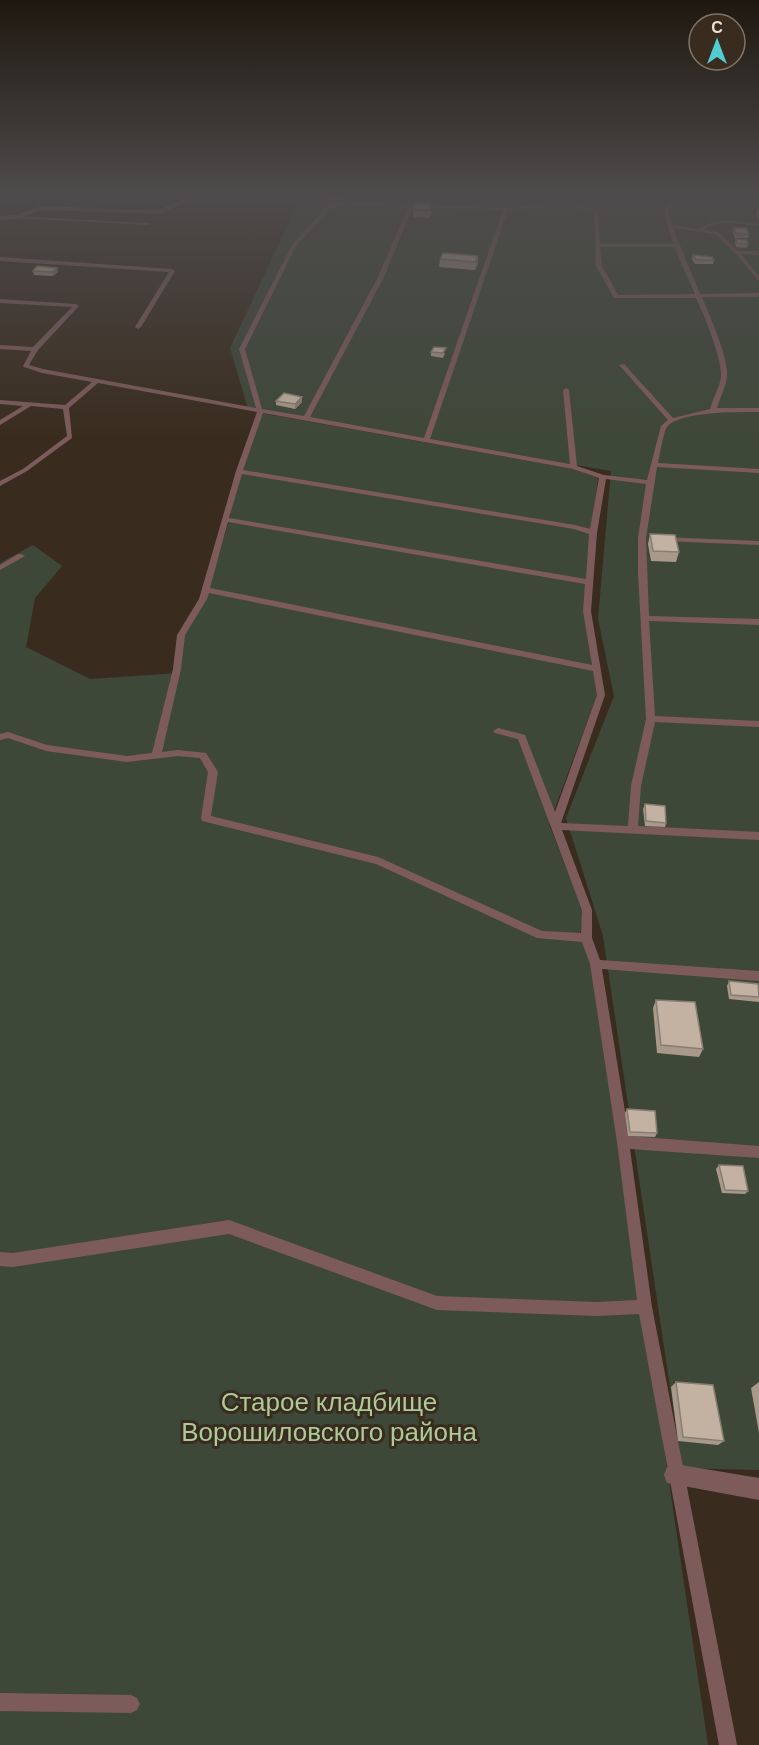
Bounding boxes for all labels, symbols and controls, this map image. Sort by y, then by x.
north arrow [687,12,747,72]
text: С [711,17,723,38]
park label: Старое кладбище Ворошиловского района [181,1385,477,1449]

